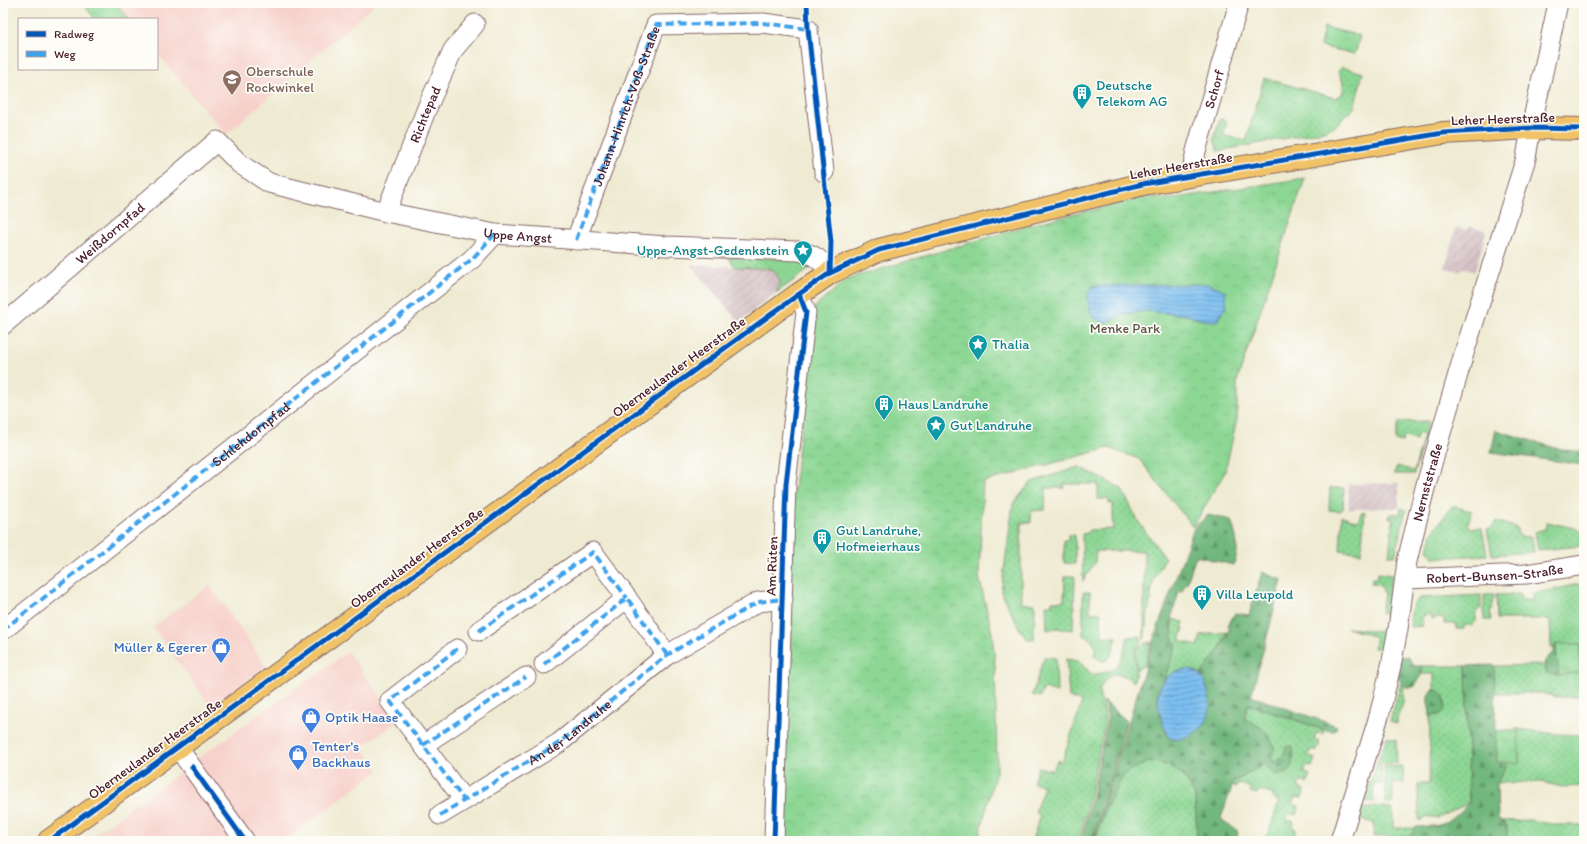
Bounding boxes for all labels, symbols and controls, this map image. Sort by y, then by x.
legend [18,18,158,70]
street label: Johann-Hinrich-Voß-Straße [588,23,664,188]
text: Radweg [54,27,95,41]
text: Weg [54,47,77,61]
place label: Oberschule Rockwinkel [246,63,314,96]
street label: Schorf [1200,67,1228,110]
school or university icon: Oberschule Rockwinkel [221,68,243,96]
place label: Deutsche Telekom AG [1096,77,1167,110]
building icon: Deutsche Telekom AG [1071,82,1093,110]
street label: Richtepad [406,83,444,145]
street label: Leher Heerstraße [1451,109,1556,129]
street label: Leher Heerstraße [1128,149,1234,183]
street label: Weißdornpfad [72,198,148,268]
street label: Uppe Angst [482,223,553,246]
place icon: Uppe-Angst-Gedenkstein [792,239,814,267]
place label: Uppe-Angst-Gedenkstein [637,242,789,259]
street label: Oberneulander Heerstraße [609,313,749,421]
park label: Menke Park [1090,320,1161,337]
place icon: Thalia [967,333,989,361]
place label: Thalia [992,336,1030,353]
building icon: Haus Landruhe [873,393,895,421]
place label: Haus Landruhe [898,396,989,413]
street label: Schlehdornpfad [208,398,294,470]
place icon: Gut Landruhe [925,414,947,442]
place label: Gut Landruhe [950,417,1032,434]
street label: Nernststraße [1409,441,1446,523]
street label: Oberneulander Heerstraße [347,504,487,612]
place label: Gut Landruhe, Hofmeierhaus [836,522,921,555]
building icon: Gut Landruhe, Hofmeierhaus [811,527,833,555]
street label: Am Rüten [762,536,782,596]
street label: Robert-Bunsen-Straße [1426,560,1565,587]
building icon: Villa Leupold [1191,583,1213,611]
place label: Villa Leupold [1216,586,1294,603]
shop icon: Müller & Egerer [210,636,232,664]
place label: Müller & Egerer [114,639,207,656]
street label: Oberneulander Heerstraße [85,695,225,803]
street label: An der Landruhe [525,695,615,768]
shop icon: Optik Haase [300,706,322,734]
place label: Optik Haase [325,709,399,726]
place label: Tenter's Backhaus [312,738,370,771]
shop icon: Tenter's Backhaus [287,743,309,771]

